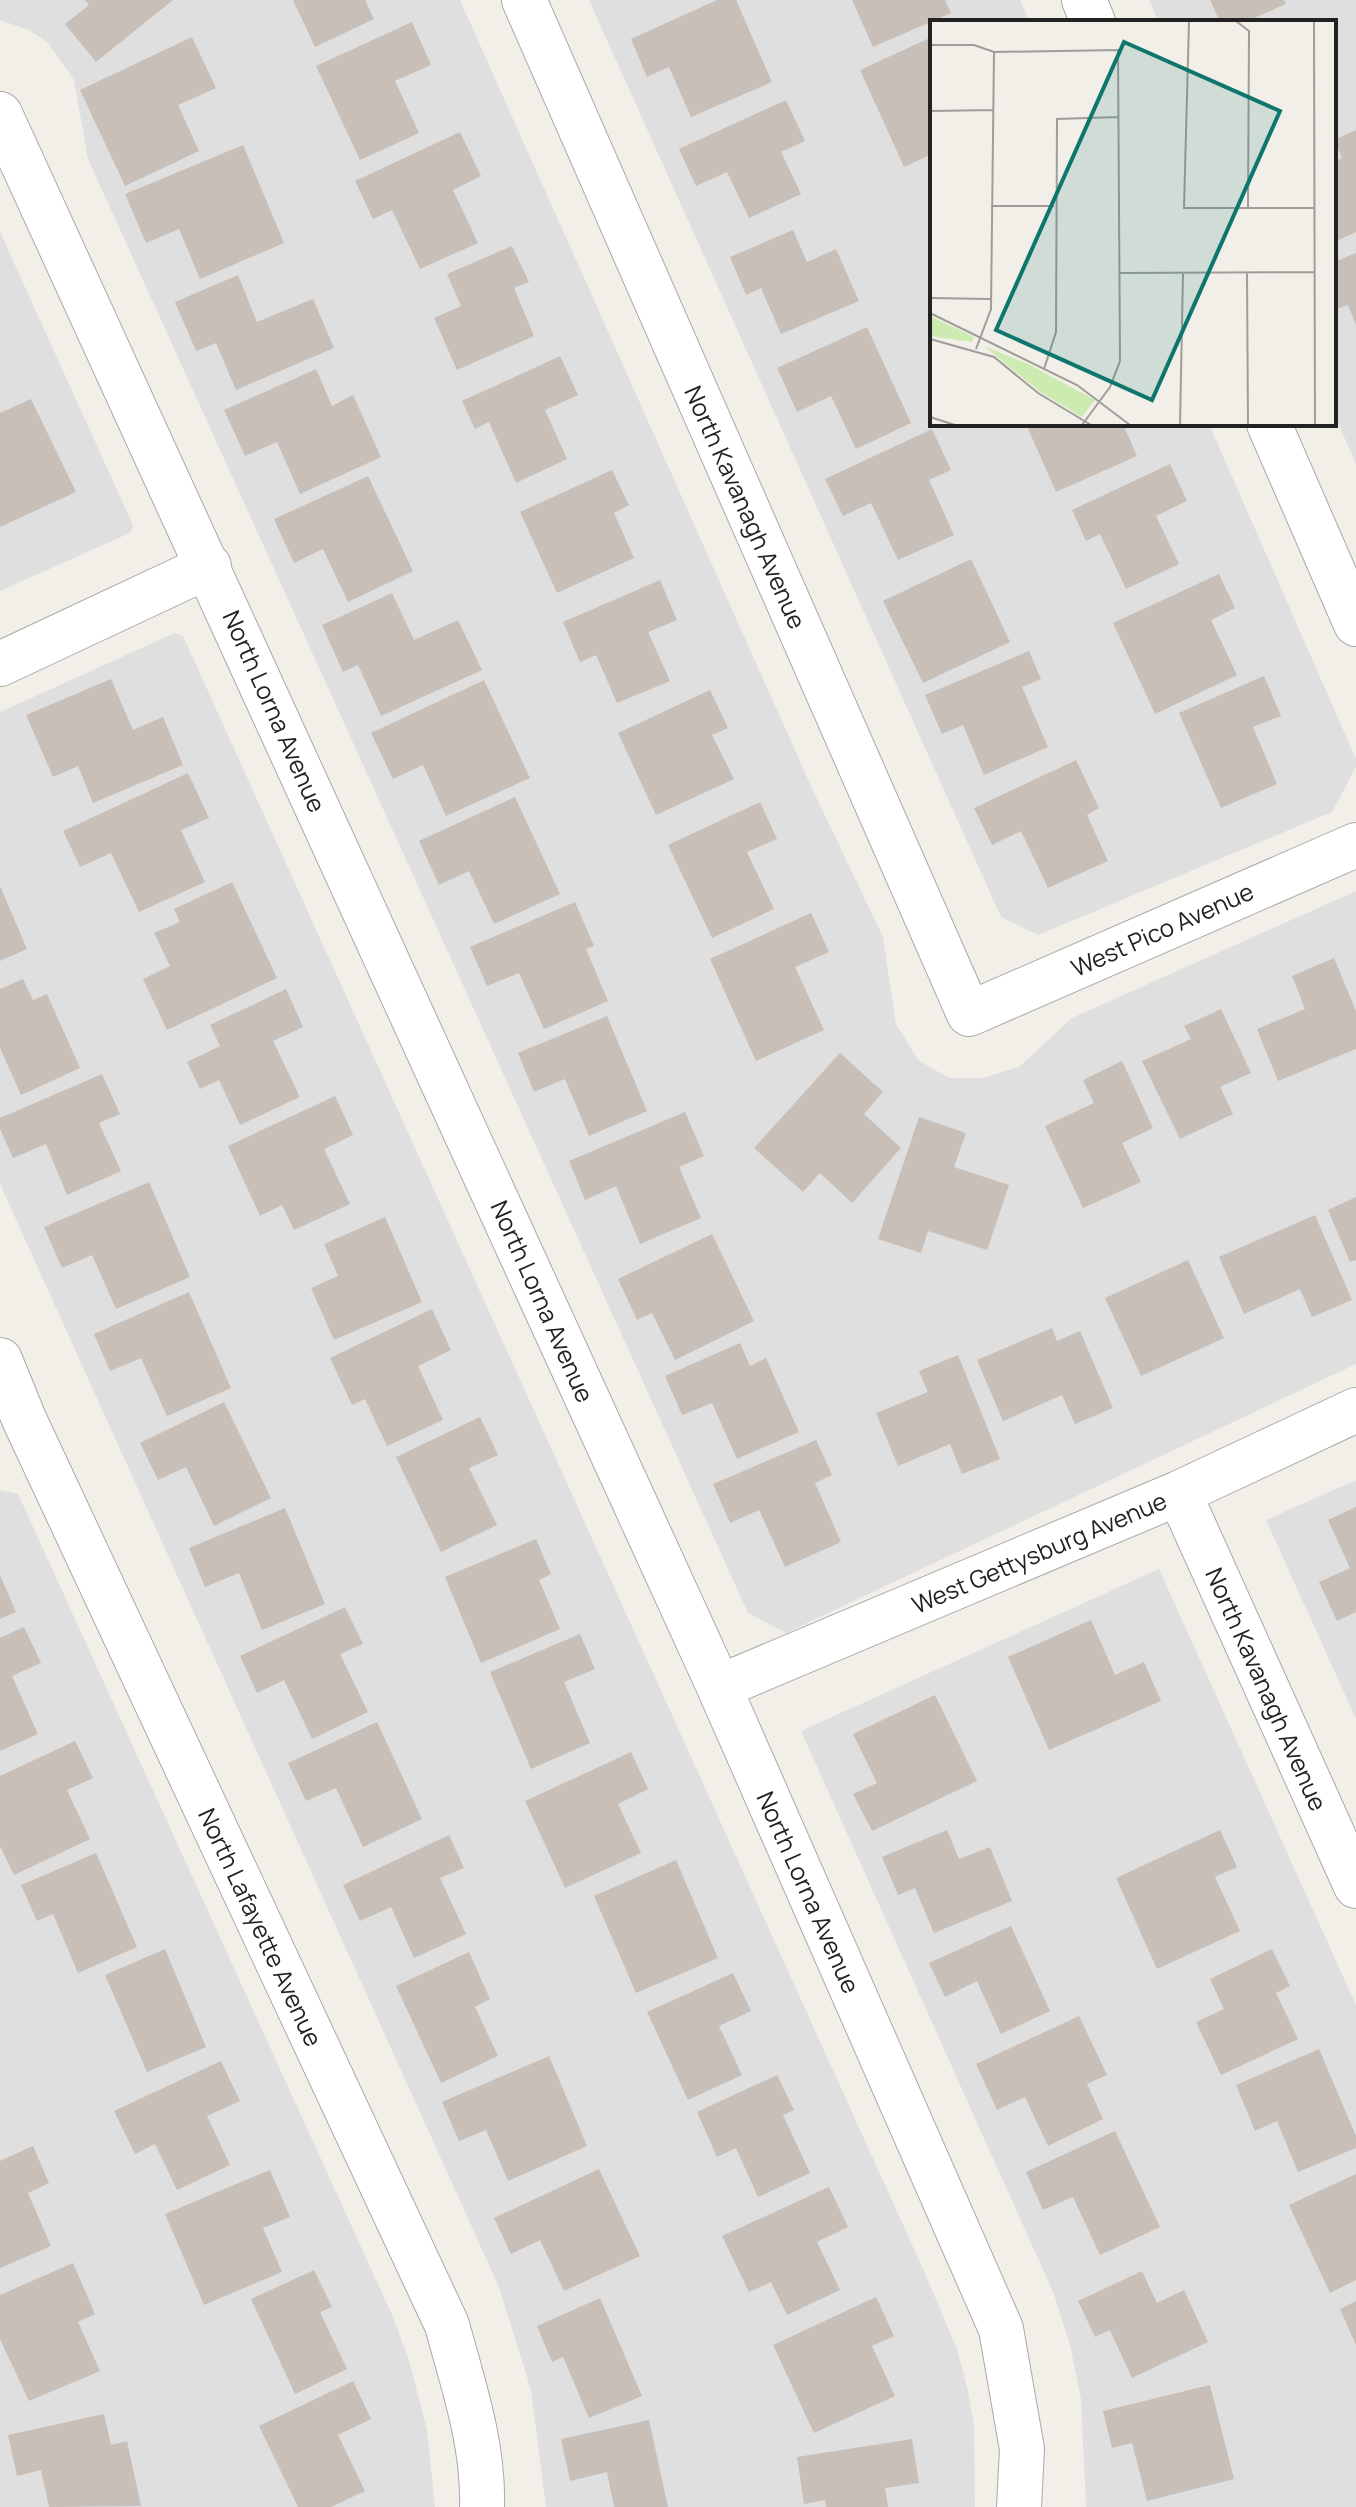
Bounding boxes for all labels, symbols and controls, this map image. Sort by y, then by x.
inset map [930,20,1336,426]
street label: North Kavanagh Avenue [677,380,815,634]
street label: North Lorna Avenue [216,605,334,817]
street label: West Pico Avenue [1066,874,1258,984]
street label: North Lorna Avenue [484,1195,602,1407]
street label: West Gettysburg Avenue [907,1483,1171,1621]
street label: North Kavanagh Avenue [1198,1562,1336,1816]
street label: North Lorna Avenue [750,1786,868,1998]
street label: North Lafayette Avenue [191,1803,331,2051]

